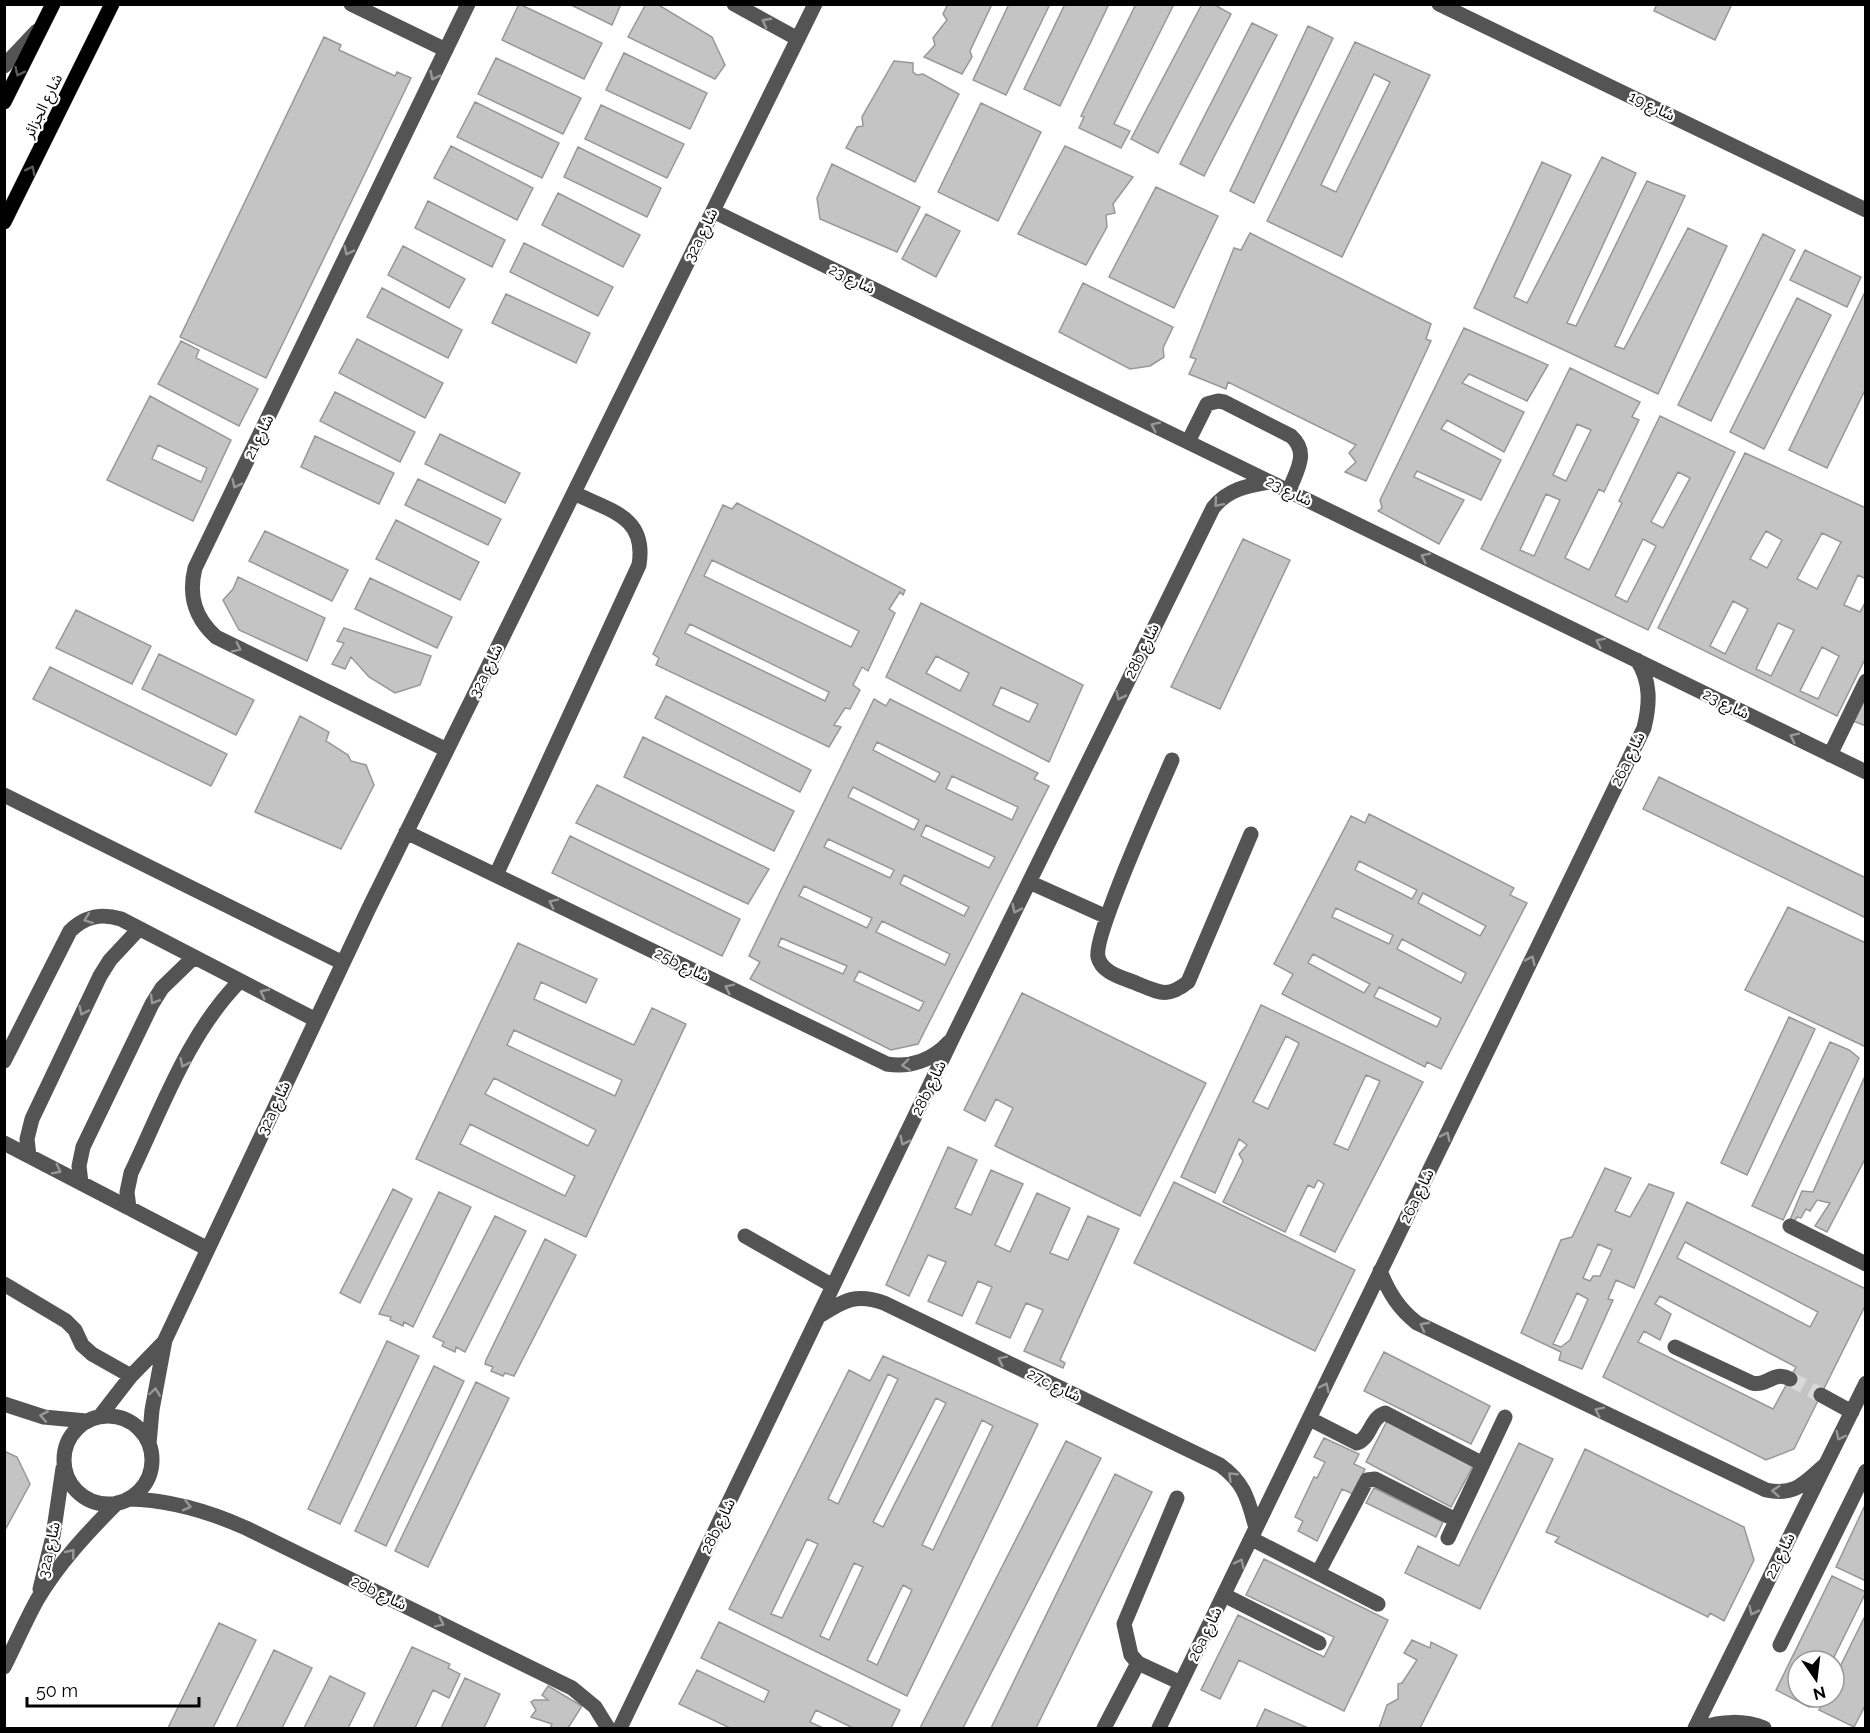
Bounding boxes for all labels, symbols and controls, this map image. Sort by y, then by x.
one-way arrow [762,18,772,29]
one-way arrow [15,66,27,77]
one-way arrow [429,70,441,81]
street label: شارع الجزائر [19,71,69,143]
street label: شارع 19 [1625,87,1678,127]
one-way arrow [24,166,35,176]
street label: 32a شارع [680,205,724,266]
one-way arrow [344,245,356,256]
street label: شارع 23 [825,260,878,301]
street label: شارع 21 [241,412,280,464]
one-way arrow [1150,422,1161,434]
street label: شارع 23 [1262,472,1315,513]
one-way arrow [231,477,243,488]
one-way arrow [1214,496,1225,507]
one-way arrow [1420,553,1431,565]
street label: 28b شارع [1121,620,1166,683]
one-way arrow [1595,638,1606,650]
one-way arrow [231,640,242,652]
street label: 32a شارع [465,641,509,702]
street label: شارع 23 [1699,685,1752,726]
one-way arrow [1116,689,1128,700]
street label: 26a شارع [1607,729,1652,790]
one-way arrow [1790,733,1801,745]
one-way arrow [549,899,560,911]
one-way arrow [1012,902,1024,913]
one-way arrow [83,912,94,925]
street label: 25b شارع [651,944,712,989]
one-way arrow [1523,956,1535,967]
one-way arrow [724,984,735,996]
one-way arrow [260,989,270,1000]
one-way arrow [150,994,162,1004]
one-way arrow [78,1005,90,1016]
one-way arrow [179,1056,191,1067]
street label: 28b شارع [908,1057,953,1120]
one-way arrow [902,1058,911,1070]
street label: 32a شارع [254,1078,297,1139]
one-way arrow [1438,1131,1450,1142]
one-way arrow [899,1134,911,1145]
one-way arrow [50,1163,61,1174]
street label: 26a شارع [1396,1166,1441,1227]
one-way arrow [1420,1322,1430,1333]
one-way arrow [998,1356,1009,1368]
street label: 27c شارع [1023,1364,1084,1408]
one-way arrow [1317,1383,1329,1394]
one-way arrow [148,1387,160,1396]
one-way arrow [1595,1406,1606,1418]
one-way arrow [40,1410,50,1423]
one-way arrow [1835,1430,1847,1441]
one-way arrow [1229,1472,1240,1483]
one-way arrow [1772,1485,1781,1498]
street label: 28b شارع [697,1495,742,1558]
one-way arrow [181,1499,192,1511]
street label: 32a شارع [34,1520,67,1580]
street label: شارع 22 [1761,1530,1802,1583]
one-way arrow [64,1549,75,1560]
one-way arrow [1233,1558,1244,1569]
street label: 29b شارع [347,1572,410,1617]
street label: 26a شارع [1184,1604,1229,1665]
one-way arrow [1749,1604,1760,1615]
one-way arrow [434,1616,445,1628]
north arrow [1786,1649,1846,1709]
scale bar [27,1670,200,1708]
text: 50 m [36,1680,78,1701]
text: N [1811,1682,1828,1704]

